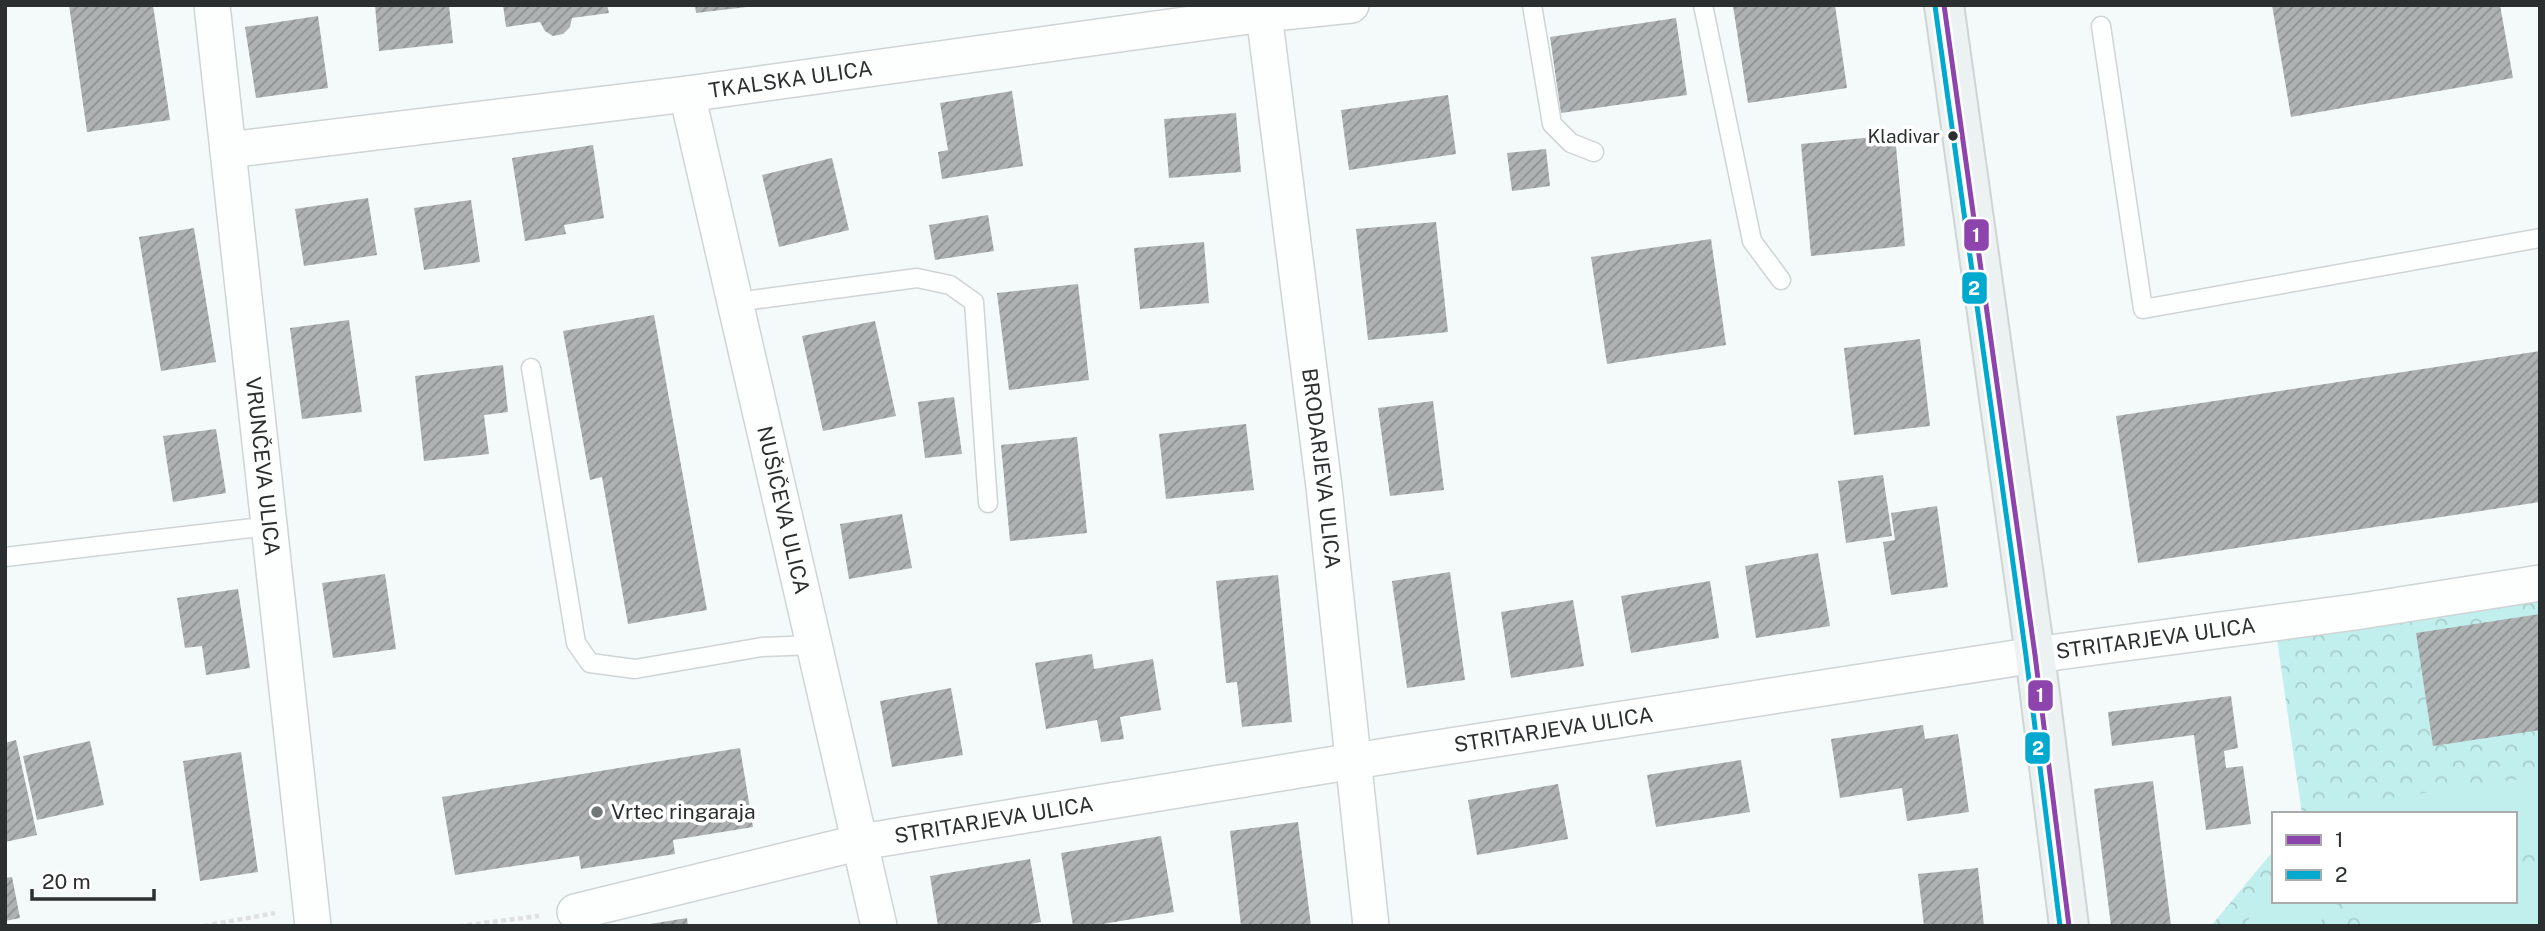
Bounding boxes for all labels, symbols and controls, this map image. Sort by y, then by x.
street label: TKALSKA ULICA [707,55,874,103]
place label: Kladivar [1867,125,1940,147]
marker: Kladivar [1946,129,1960,143]
line badge: 1 [1963,218,1990,252]
text: 1 [1972,224,1980,246]
line badge: 2 [1961,271,1988,305]
text: 2 [1968,277,1980,299]
street label: BRODARJEVA ULICA [1297,367,1346,570]
street label: VRUNČEVA ULICA [241,375,285,557]
street label: NUŠIČEVA ULICA [752,423,815,596]
street label: STRITARJEVA ULICA [2054,612,2257,664]
line badge: 1 [2027,679,2054,712]
text: 1 [2036,684,2044,706]
street label: STRITARJEVA ULICA [1452,702,1655,757]
line badge: 2 [2024,731,2051,765]
text: 2 [2032,737,2044,759]
street label: STRITARJEVA ULICA [892,791,1095,848]
place label: Vrtec ringaraja [611,799,756,824]
marker: Vrtec ringaraja [589,804,605,820]
legend [2272,812,2517,903]
text: 1 [2335,827,2344,852]
scale bar [32,858,154,902]
text: 2 [2335,862,2348,887]
text: 20 m [42,869,91,894]

